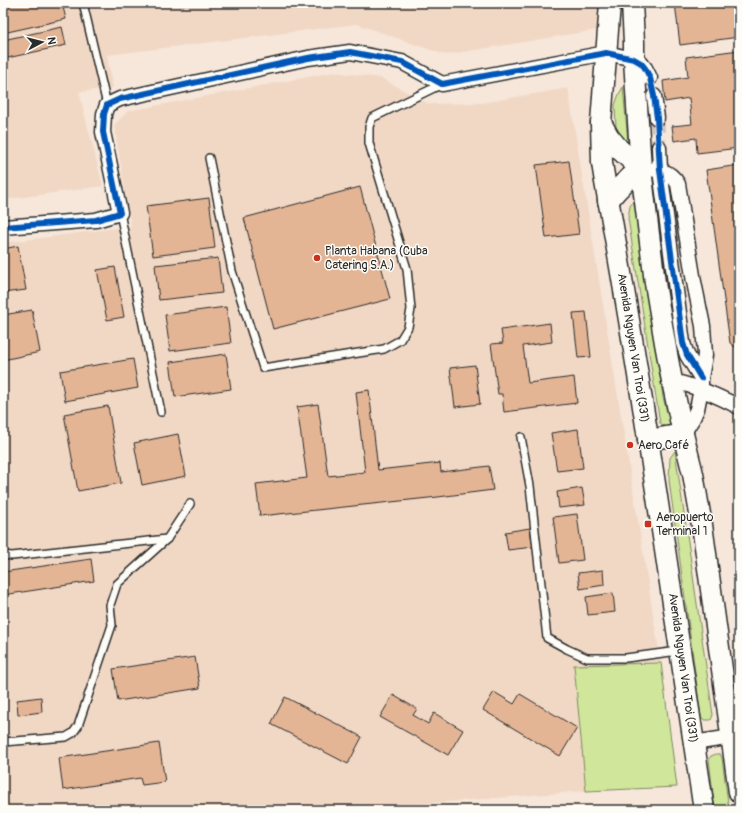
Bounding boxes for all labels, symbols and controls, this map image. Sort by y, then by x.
north arrow [22,22,62,62]
text: N [45,36,58,46]
place label: Planta Habana (Cuba Catering S.A.) [325,244,428,273]
marker: Planta Habana (Cuba Catering S.A.) [312,253,322,263]
street label: Avenida Nguyen Van Troi (331) [614,272,652,424]
place label: Aero Café [638,438,689,453]
marker: Aero Café [625,440,635,450]
place label: Aeropuerto Terminal 1 [656,510,714,539]
marker: Aeropuerto Terminal 1 [643,519,653,529]
street label: Avenida Nguyen Van Troi (331) [665,592,701,744]

